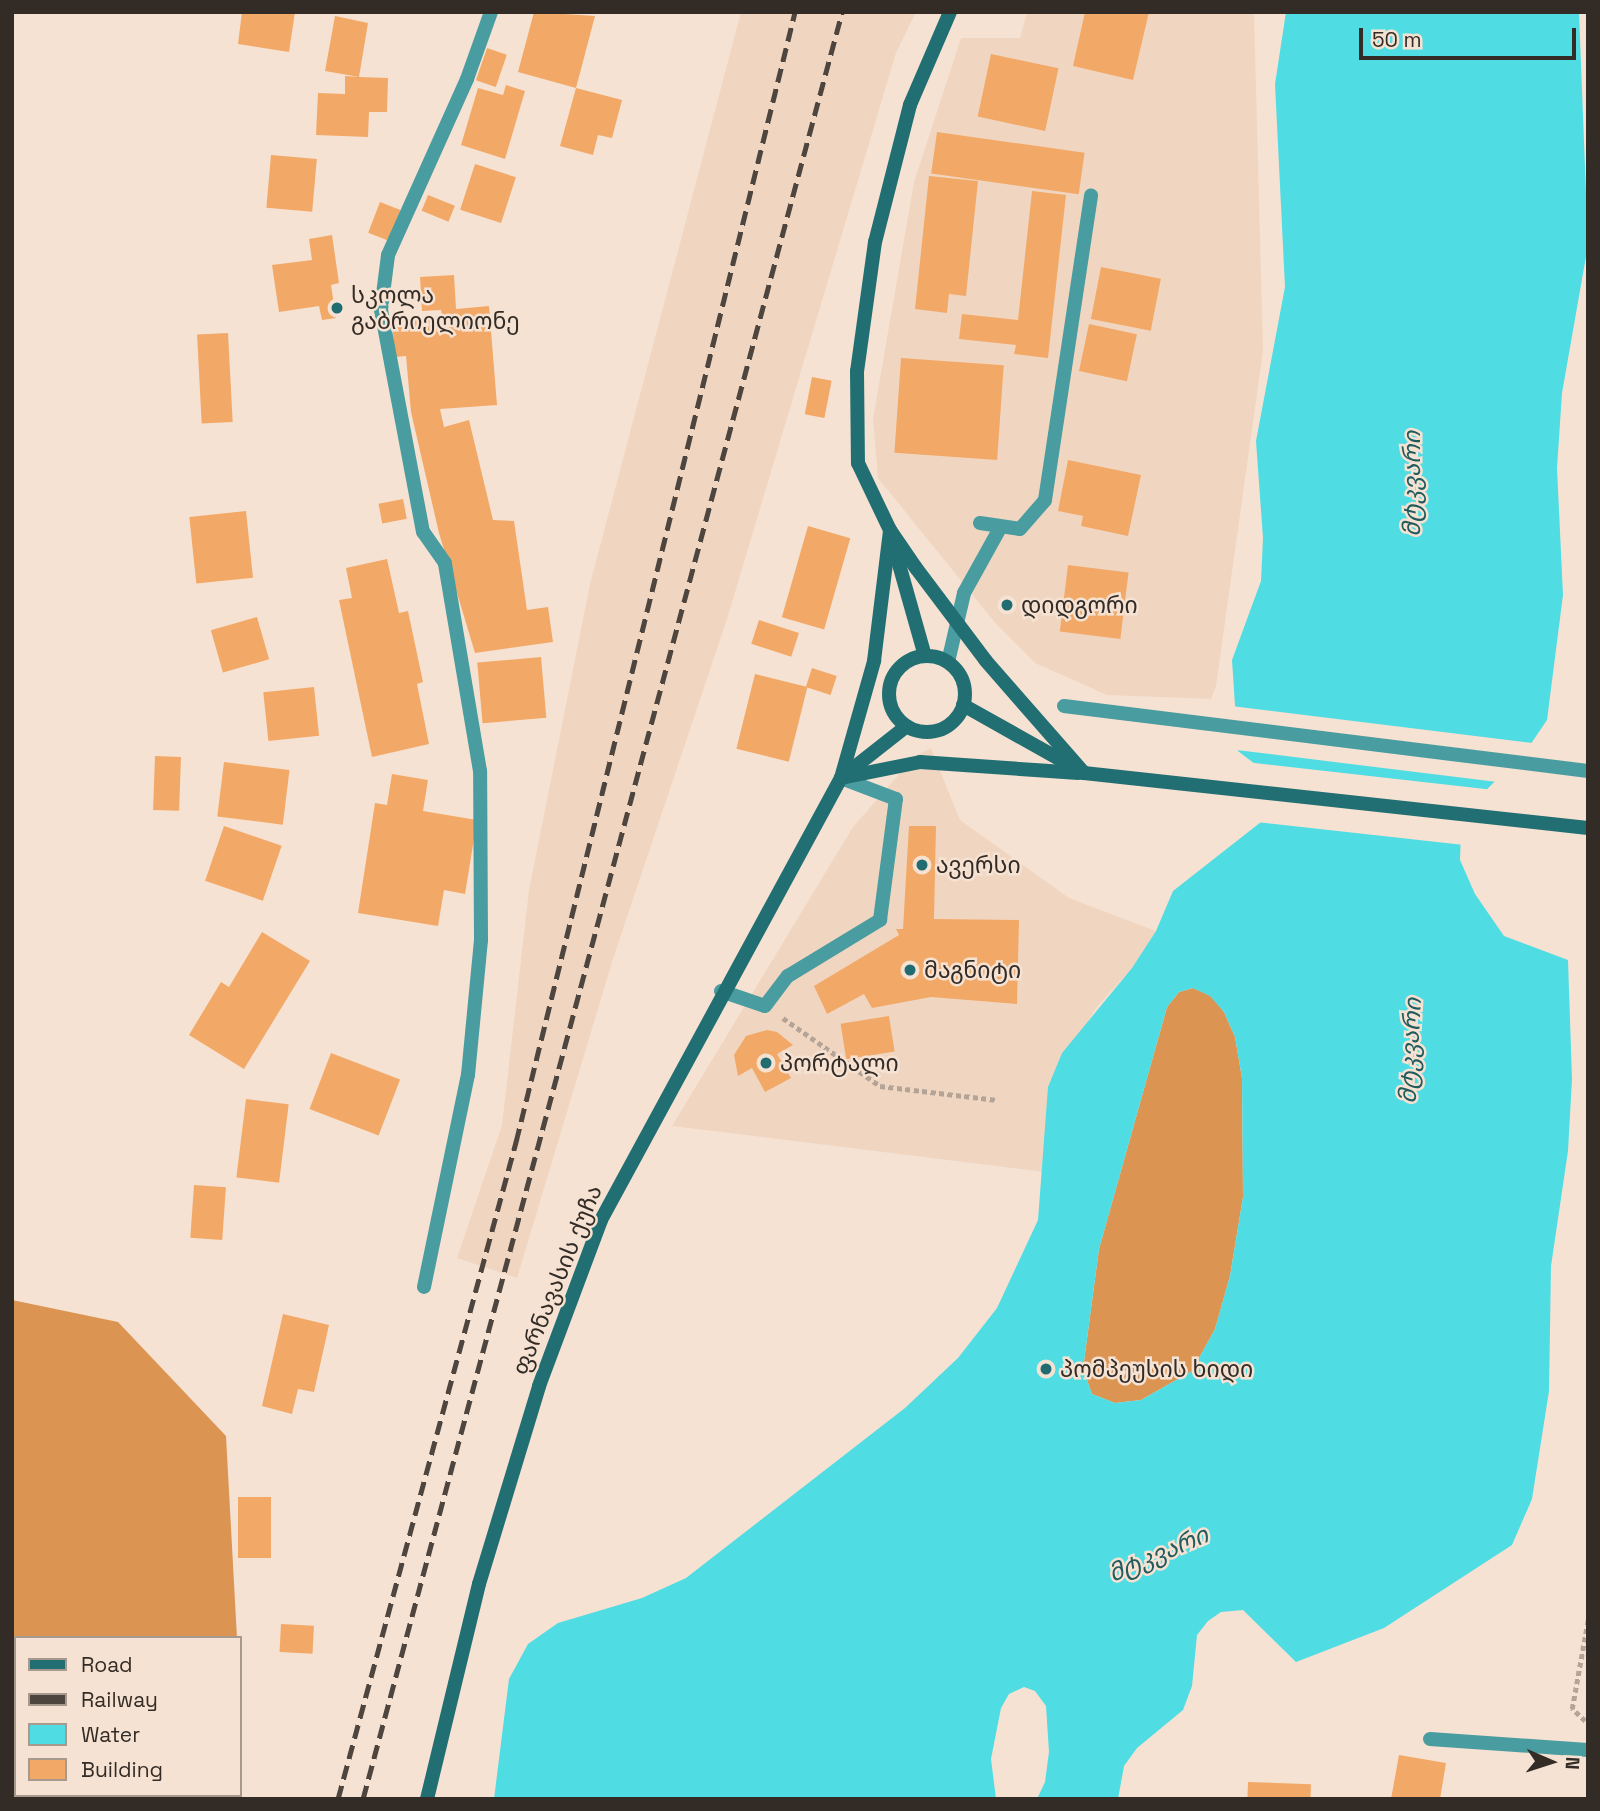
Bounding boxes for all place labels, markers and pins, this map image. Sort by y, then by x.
place label: სკოლა გაბრიელიონე [351,281,520,335]
marker: სკოლა გაბრიელიონე [329,300,345,316]
place label: დიდგორი [1021,591,1138,619]
marker: დიდგორი [999,597,1015,613]
place label: ავერსი [936,851,1021,879]
marker: ავერსი [914,857,930,873]
place label: მაგნიტი [924,956,1021,984]
marker: მაგნიტი [902,962,918,978]
place label: პორტალი [780,1049,899,1077]
marker: პორტალი [758,1055,774,1071]
place label: პომპეუსის ხიდი [1060,1355,1253,1383]
marker: პომპეუსის ხიდი [1038,1361,1054,1377]

